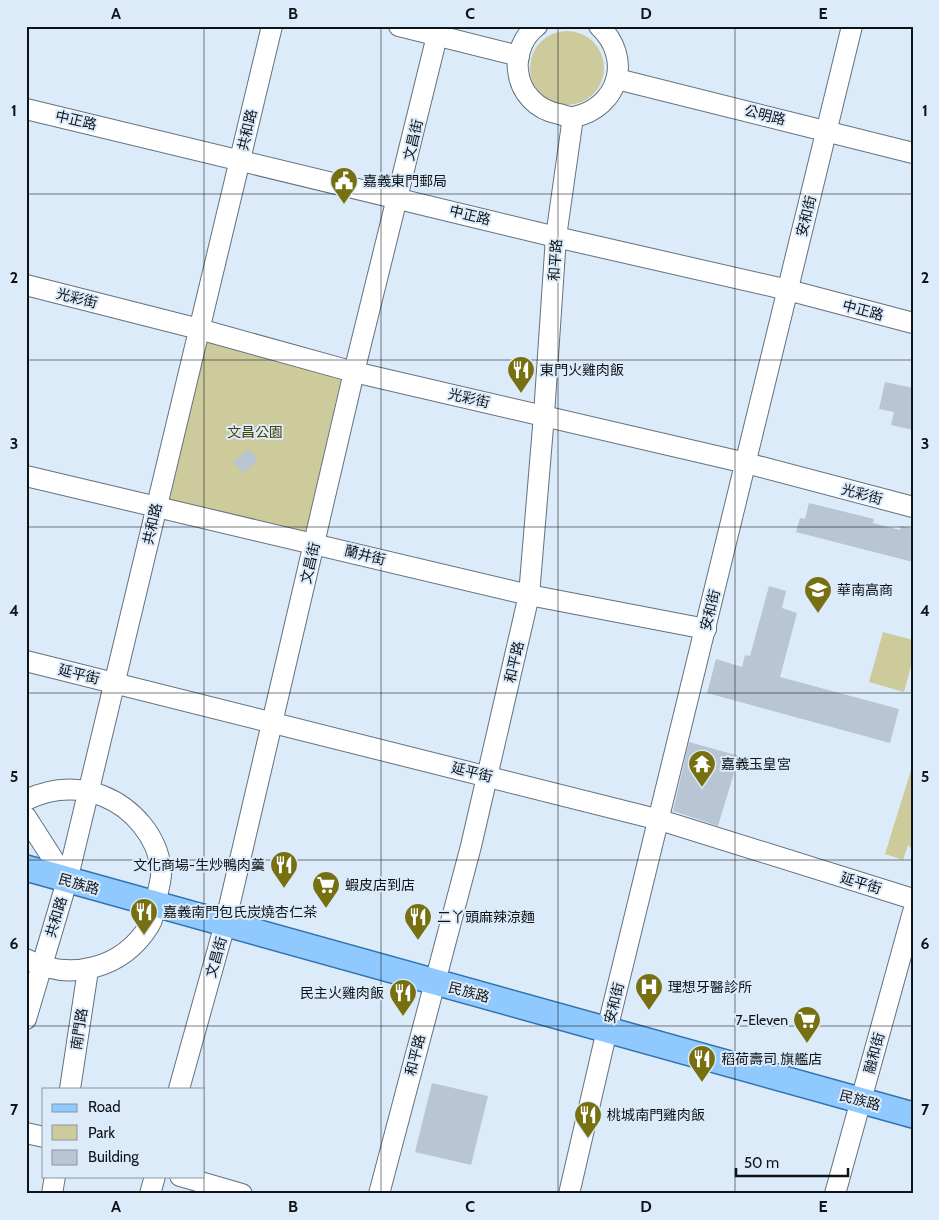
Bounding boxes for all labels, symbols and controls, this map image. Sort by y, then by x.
text: A [111,4,121,23]
text: B [288,4,298,23]
text: C [465,4,475,23]
text: D [640,4,652,23]
text: E [818,4,828,23]
text: 1 [11,101,17,120]
street label: 公明路 [742,101,788,129]
text: 1 [922,101,928,120]
street label: 中正路 [54,107,98,133]
street label: 共和路 [234,108,260,152]
street label: 文昌街 [400,118,426,162]
public building icon: 嘉義東門郵局 [329,166,359,205]
place label: 嘉義東門郵局 [363,172,447,190]
street label: 安和街 [792,193,820,239]
street label: 中正路 [447,201,493,229]
street label: 和平路 [545,238,565,282]
text: 2 [10,268,18,287]
text: 2 [921,268,929,287]
street label: 光彩街 [54,284,100,312]
street label: 中正路 [840,296,886,324]
restaurant icon: 東門火雞肉飯 [506,355,536,394]
place label: 東門火雞肉飯 [540,361,624,379]
street label: 光彩街 [447,385,491,411]
park label: 文昌公園 [227,423,283,441]
text: 3 [10,434,18,453]
text: 3 [921,434,929,453]
street label: 光彩街 [839,480,885,508]
street label: 共和路 [139,502,165,546]
street label: 文昌街 [297,541,323,585]
street label: 蘭井街 [342,541,388,569]
school or university icon: 華南高商 [803,575,833,614]
place label: 華南高商 [837,581,893,599]
street label: 安和街 [696,587,724,633]
text: 4 [9,601,19,620]
text: 4 [920,601,930,620]
street label: 和平路 [501,640,527,684]
street label: 延平街 [56,660,102,688]
temple icon: 嘉義玉皇宮 [687,749,717,788]
place label: 嘉義玉皇宮 [721,755,791,773]
street label: 延平街 [449,758,495,786]
text: 5 [10,767,18,786]
text: 5 [921,767,929,786]
restaurant icon: 文化商場-生炒鴨肉羹 [269,850,299,889]
place label: 文化商場-生炒鴨肉羹 [133,856,265,874]
street label: 延平街 [838,868,884,898]
street label: 民族路 [56,870,102,898]
supermarket icon: 蝦皮店到店 [311,870,341,909]
place label: 蝦皮店到店 [345,876,415,894]
street label: 共和路 [41,894,71,940]
restaurant icon: 嘉義南門包氏炭燒杏仁茶 [129,897,159,936]
restaurant icon: 二丫頭麻辣涼麵 [403,902,433,941]
place label: 嘉義南門包氏炭燒杏仁茶 [163,903,317,921]
place label: 二丫頭麻辣涼麵 [437,908,535,926]
text: 6 [10,934,19,953]
street label: 文昌街 [202,934,230,980]
text: 6 [921,934,930,953]
hospital icon: 理想牙醫診所 [634,972,664,1011]
restaurant icon: 民主火雞肉飯 [388,978,418,1017]
street label: 民族路 [446,978,492,1006]
place label: 理想牙醫診所 [668,978,752,996]
street label: 安和街 [600,980,628,1026]
place label: 民主火雞肉飯 [300,984,384,1002]
supermarket icon: 7-Eleven [792,1005,822,1044]
street label: 南門路 [67,1007,91,1051]
place label: 7-Eleven [735,1011,788,1029]
street label: 融和街 [860,1030,888,1076]
street label: 和平路 [401,1032,429,1078]
restaurant icon: 稻荷壽司 旗艦店 [687,1044,717,1083]
place label: 稻荷壽司 旗艦店 [721,1050,822,1068]
street label: 民族路 [837,1086,883,1114]
legend [42,1088,205,1178]
text: Road [88,1098,121,1116]
text: 7 [10,1100,19,1119]
restaurant icon: 桃城南門雞肉飯 [573,1100,603,1139]
text: 7 [921,1100,930,1119]
place label: 桃城南門雞肉飯 [607,1106,705,1124]
text: Park [88,1124,115,1142]
scale bar [736,1145,849,1177]
text: Building [88,1148,139,1166]
text: 50 m [744,1154,779,1172]
text: A [111,1197,121,1216]
text: B [288,1197,298,1216]
text: C [465,1197,475,1216]
text: D [640,1197,652,1216]
text: E [818,1197,828,1216]

